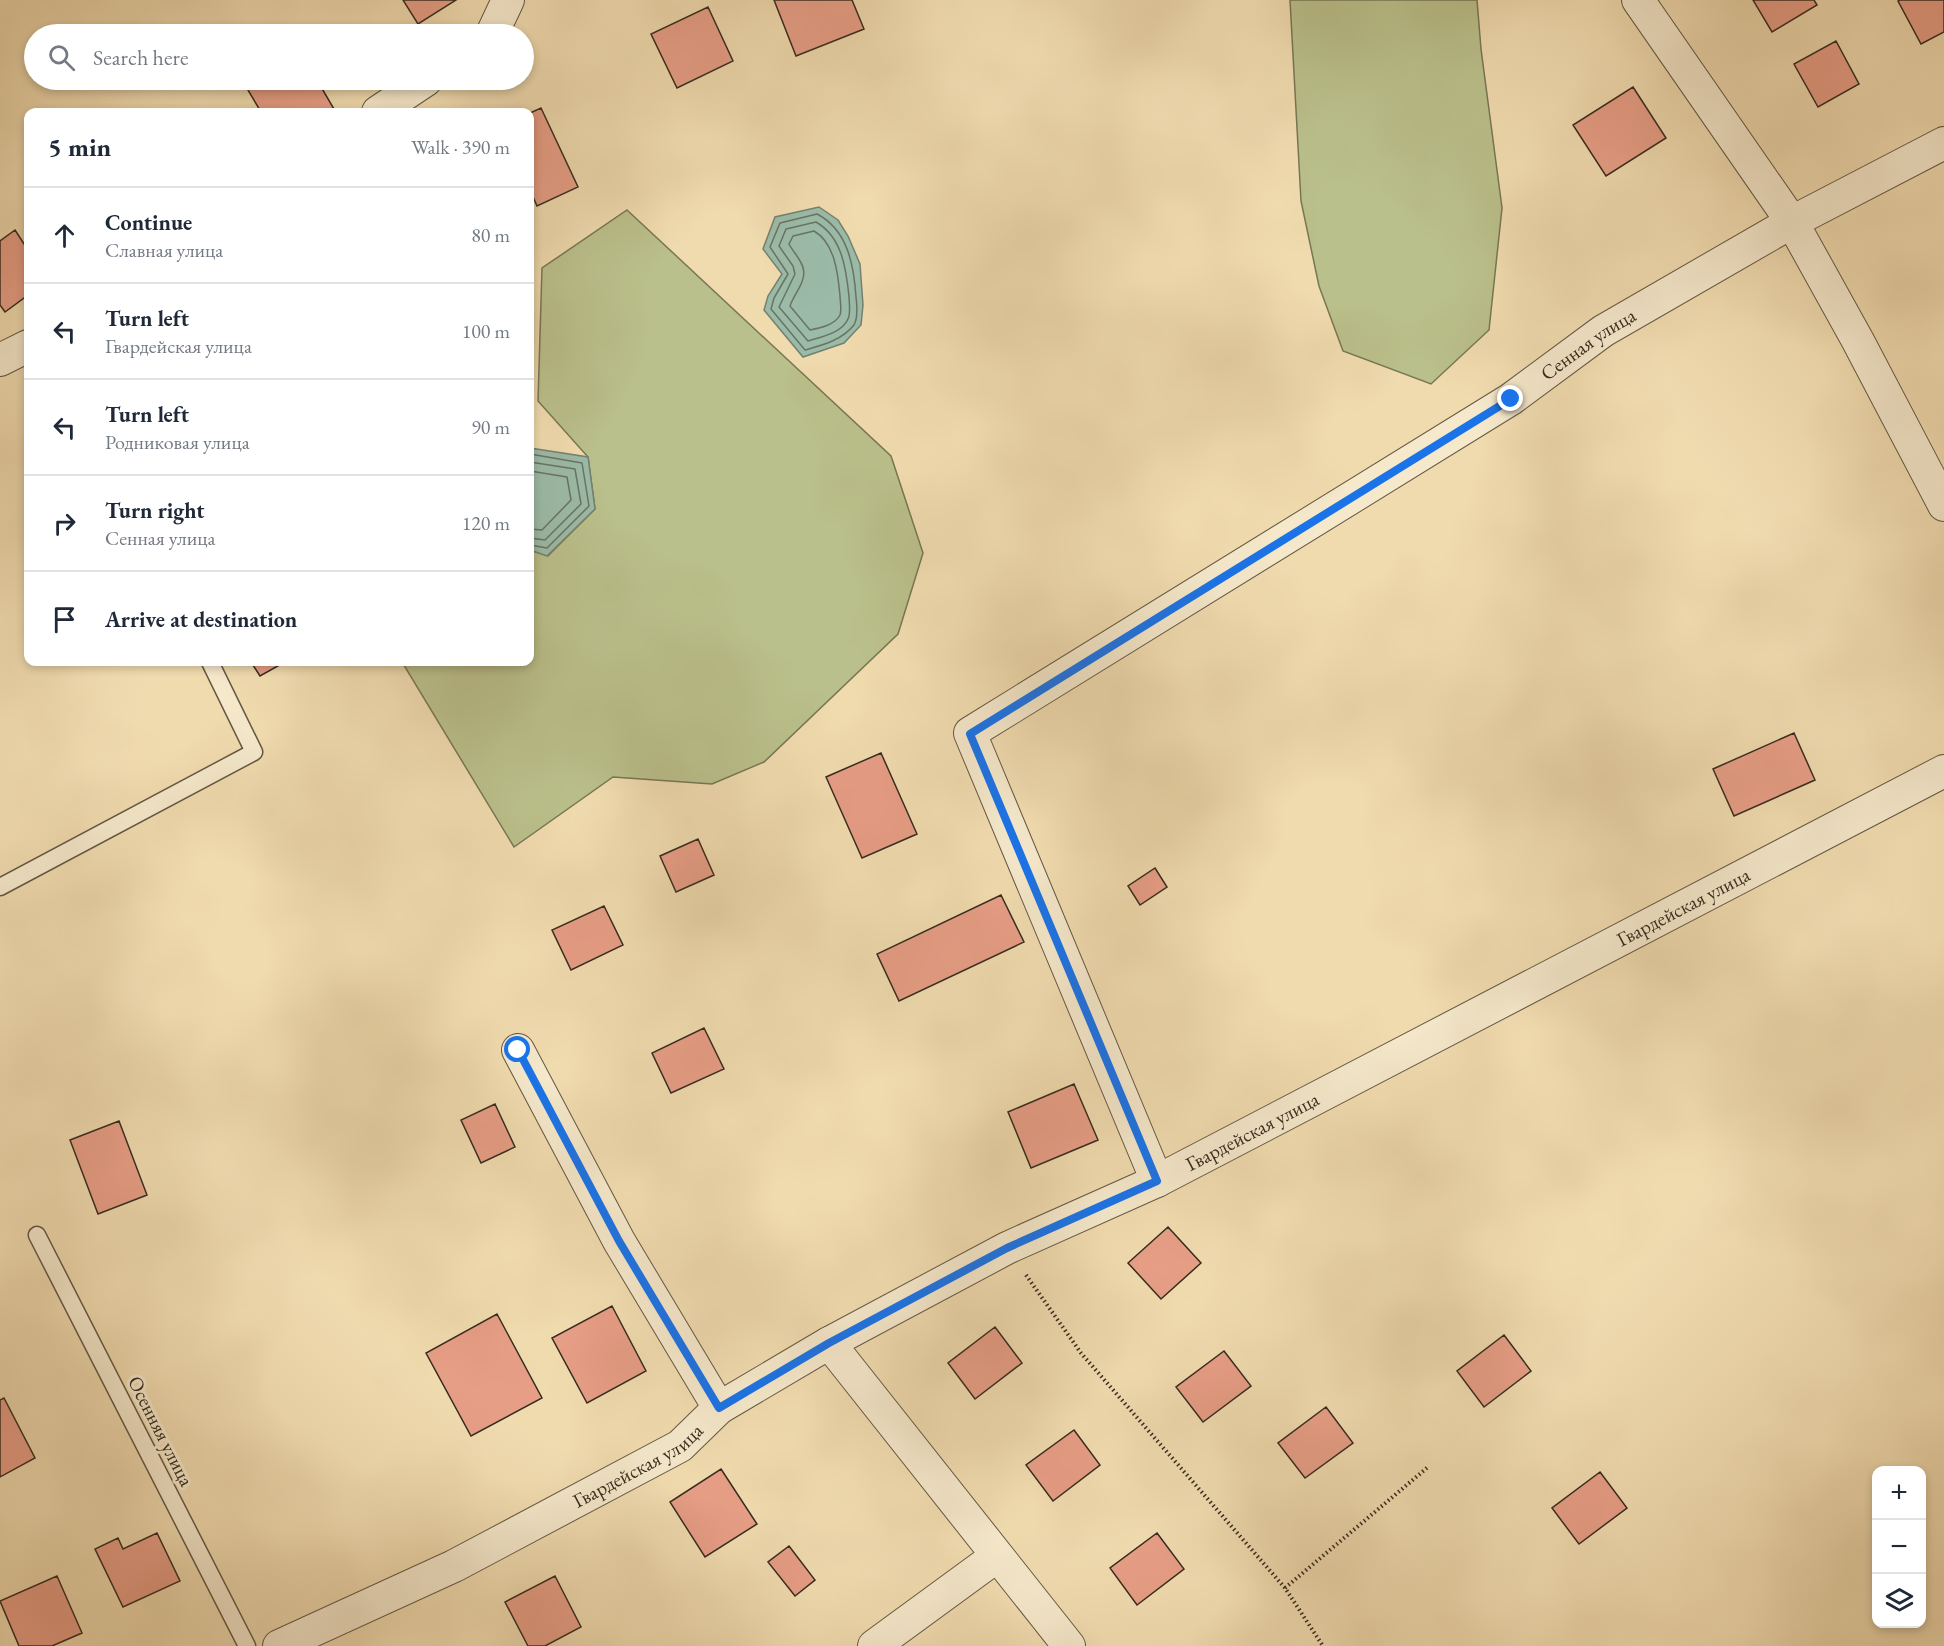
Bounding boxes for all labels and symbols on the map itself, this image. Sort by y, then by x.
street label: Сенная улица [1535,302,1640,386]
route end [1497,385,1523,411]
street label: Гвардейская улица [1612,861,1754,952]
route start [504,1036,530,1062]
street label: Гвардейская улица [1181,1086,1323,1177]
street label: Осенняя улица [122,1372,200,1490]
street label: Гвардейская улица [568,1418,709,1514]

